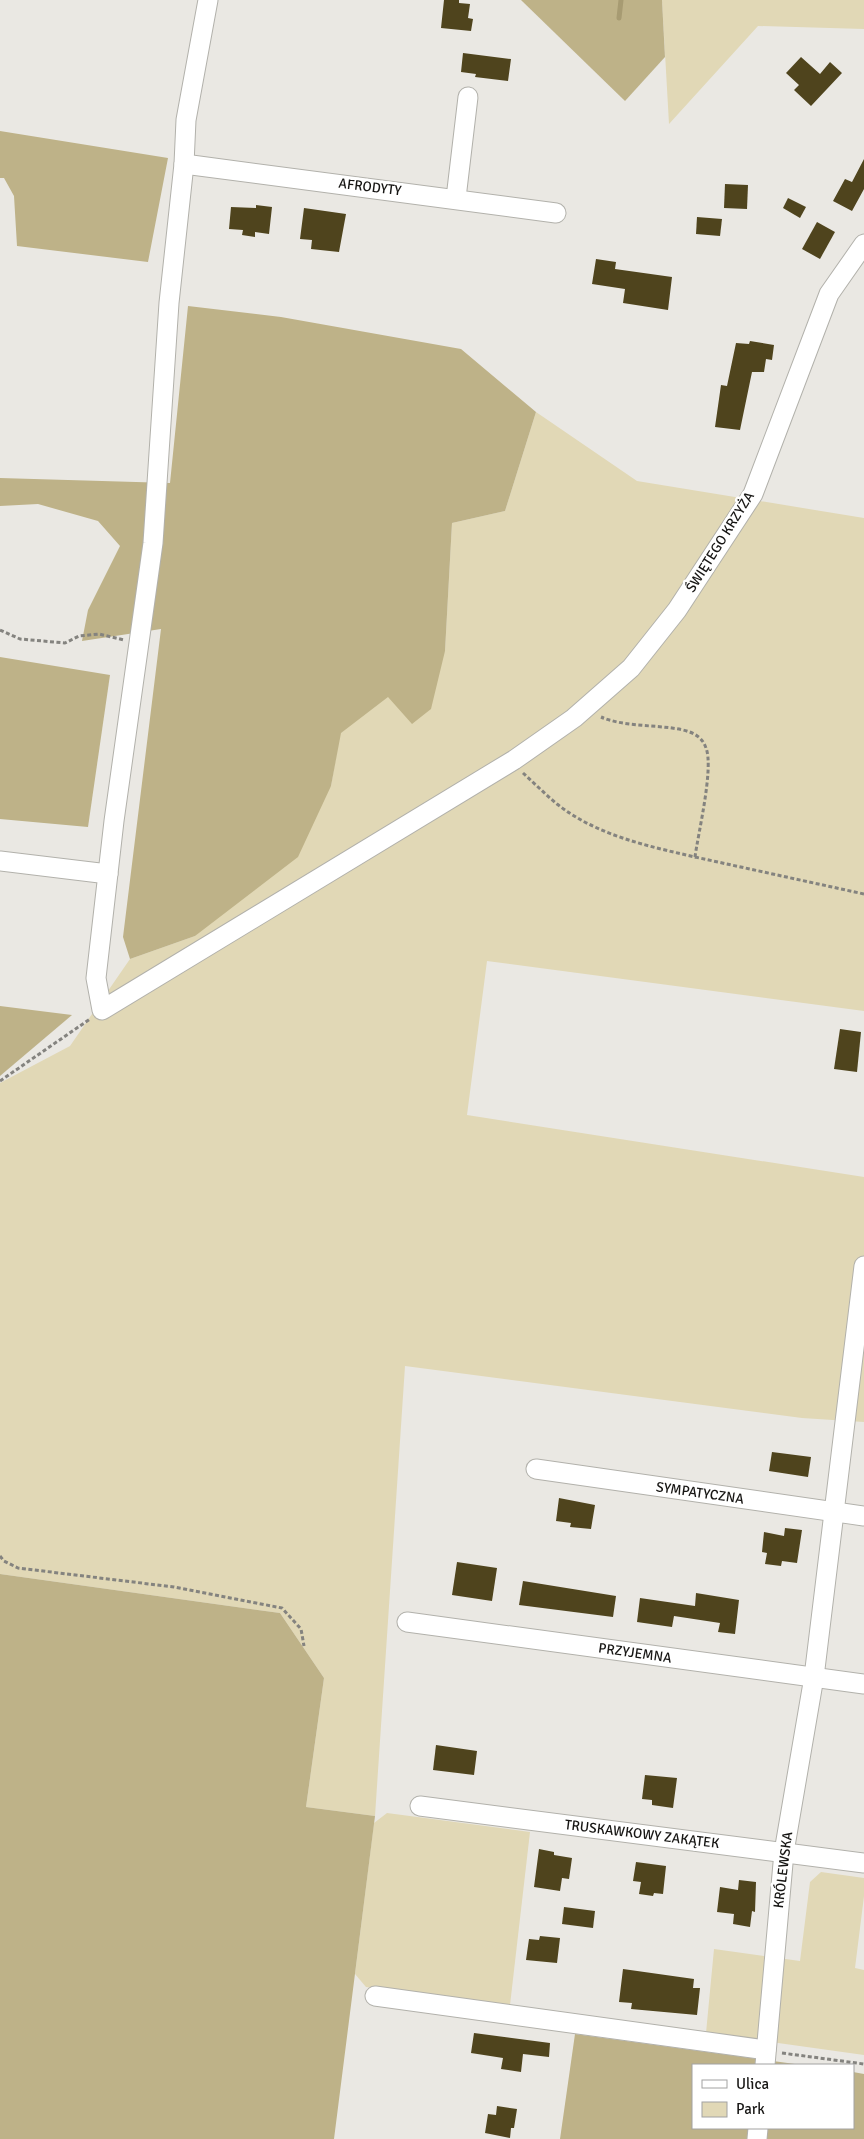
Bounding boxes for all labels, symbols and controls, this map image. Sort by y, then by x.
street label: AFRODYTY [338,175,402,199]
street label: ŚWIĘTEGO KRZYŻA [682,488,758,595]
street label: SYMPATYCZNA [655,1478,745,1508]
street label: PRZYJEMNA [597,1639,673,1667]
street label: TRUSKAWKOWY ZAKĄTEK [564,1816,721,1852]
street label: KRÓLEWSKA [770,1830,796,1909]
legend [692,2064,854,2129]
text: Ulica [736,2075,769,2093]
text: Park [736,2100,765,2118]

